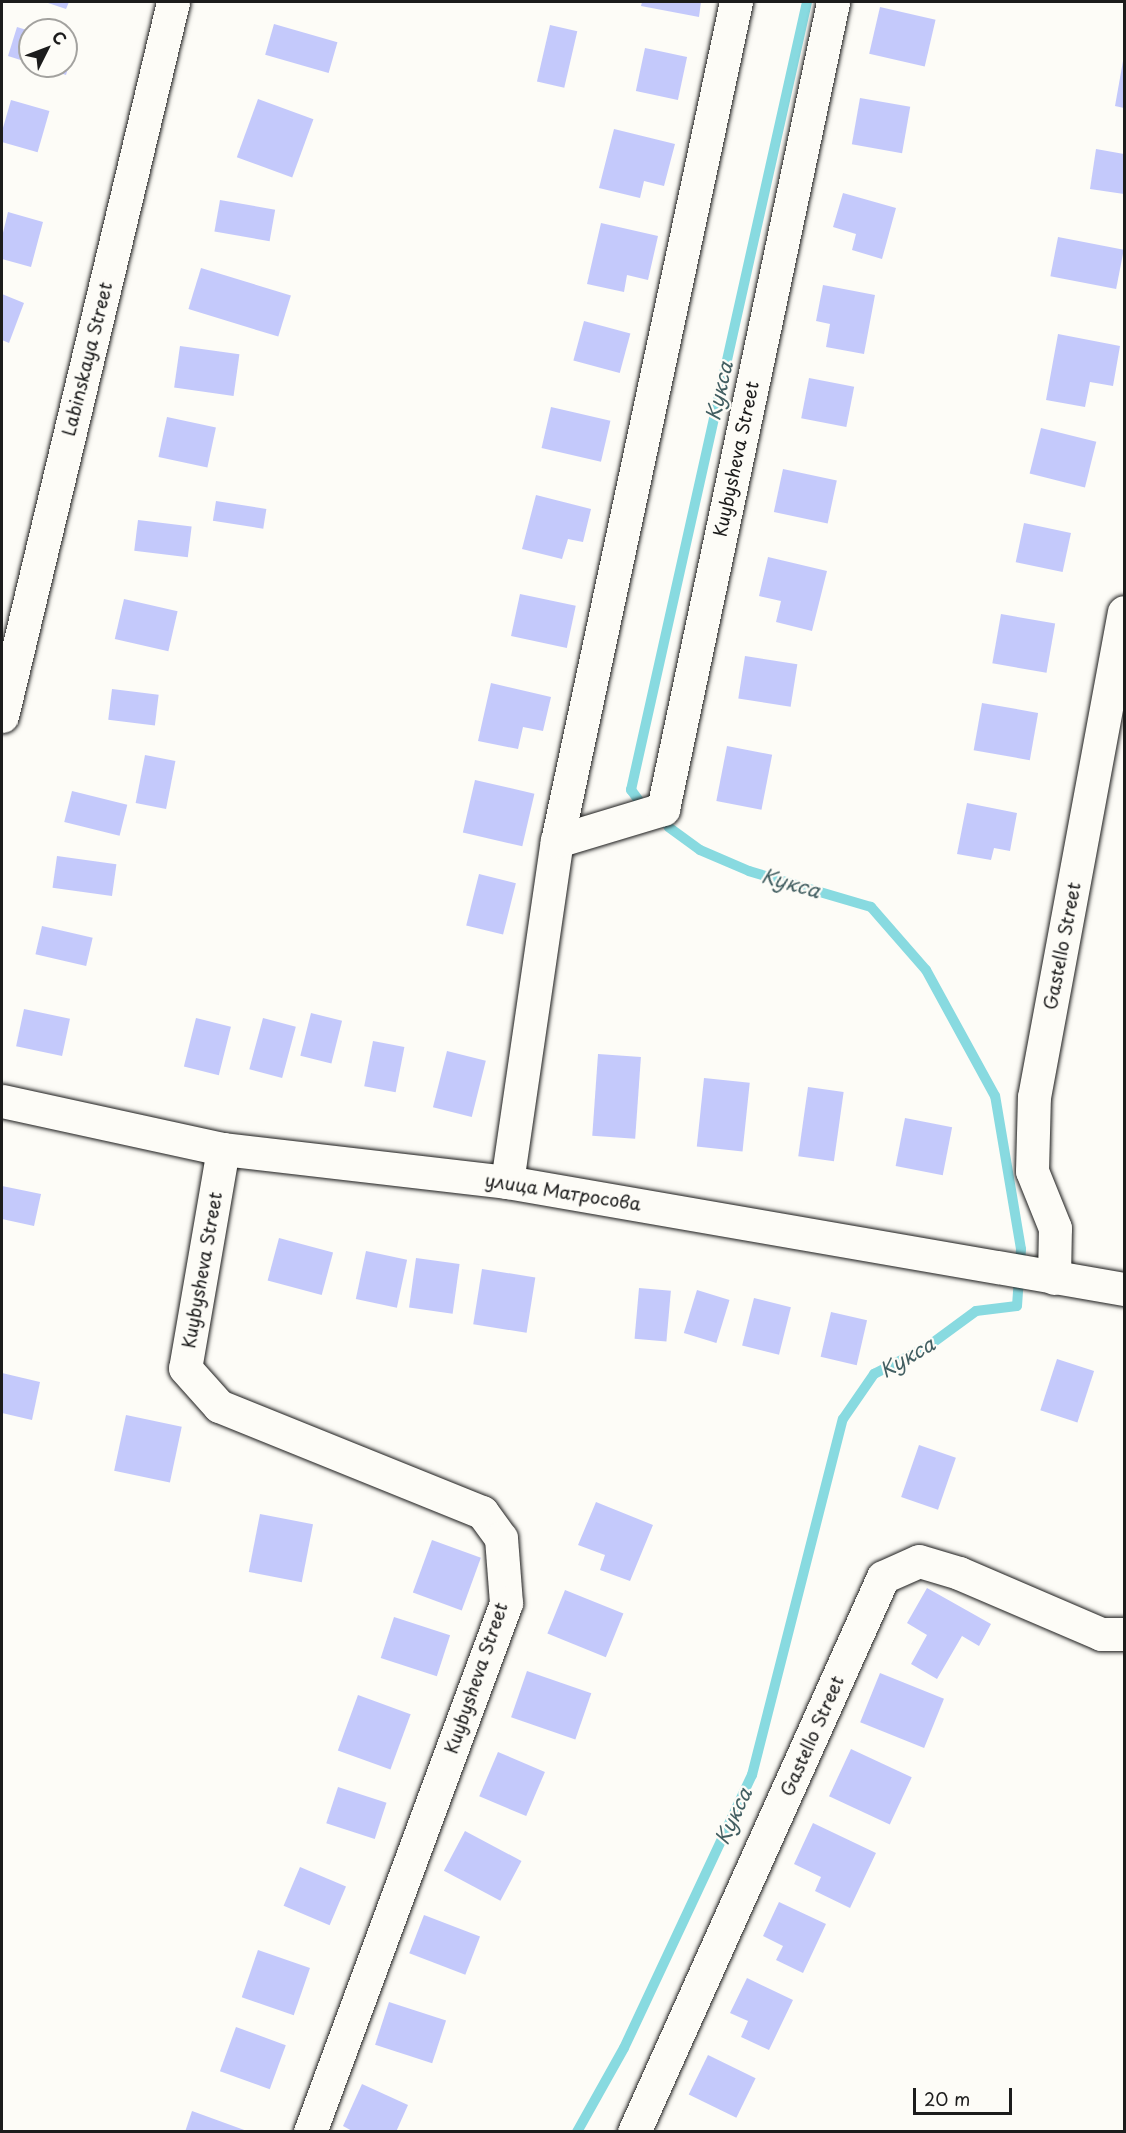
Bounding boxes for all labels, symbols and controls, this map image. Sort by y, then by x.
north arrow [18,18,78,78]
text: С [47,25,73,50]
street label: Labinskaya Street [57,279,117,439]
water label: Кукса [701,359,737,423]
street label: Kuybysheva Street [709,379,763,539]
water label: Кукса [759,863,823,903]
street label: Gastello Street [1039,880,1085,1012]
street label: улица Матросова [483,1169,643,1215]
street label: Kuybysheva Street [178,1190,226,1350]
water label: Кукса [875,1332,939,1382]
street label: Kuybysheva Street [440,1599,512,1757]
street label: Gastello Street [776,1673,848,1799]
water label: Кукса [710,1784,756,1848]
scale bar [916,2076,1015,2114]
text: 20 m [924,2085,970,2112]

